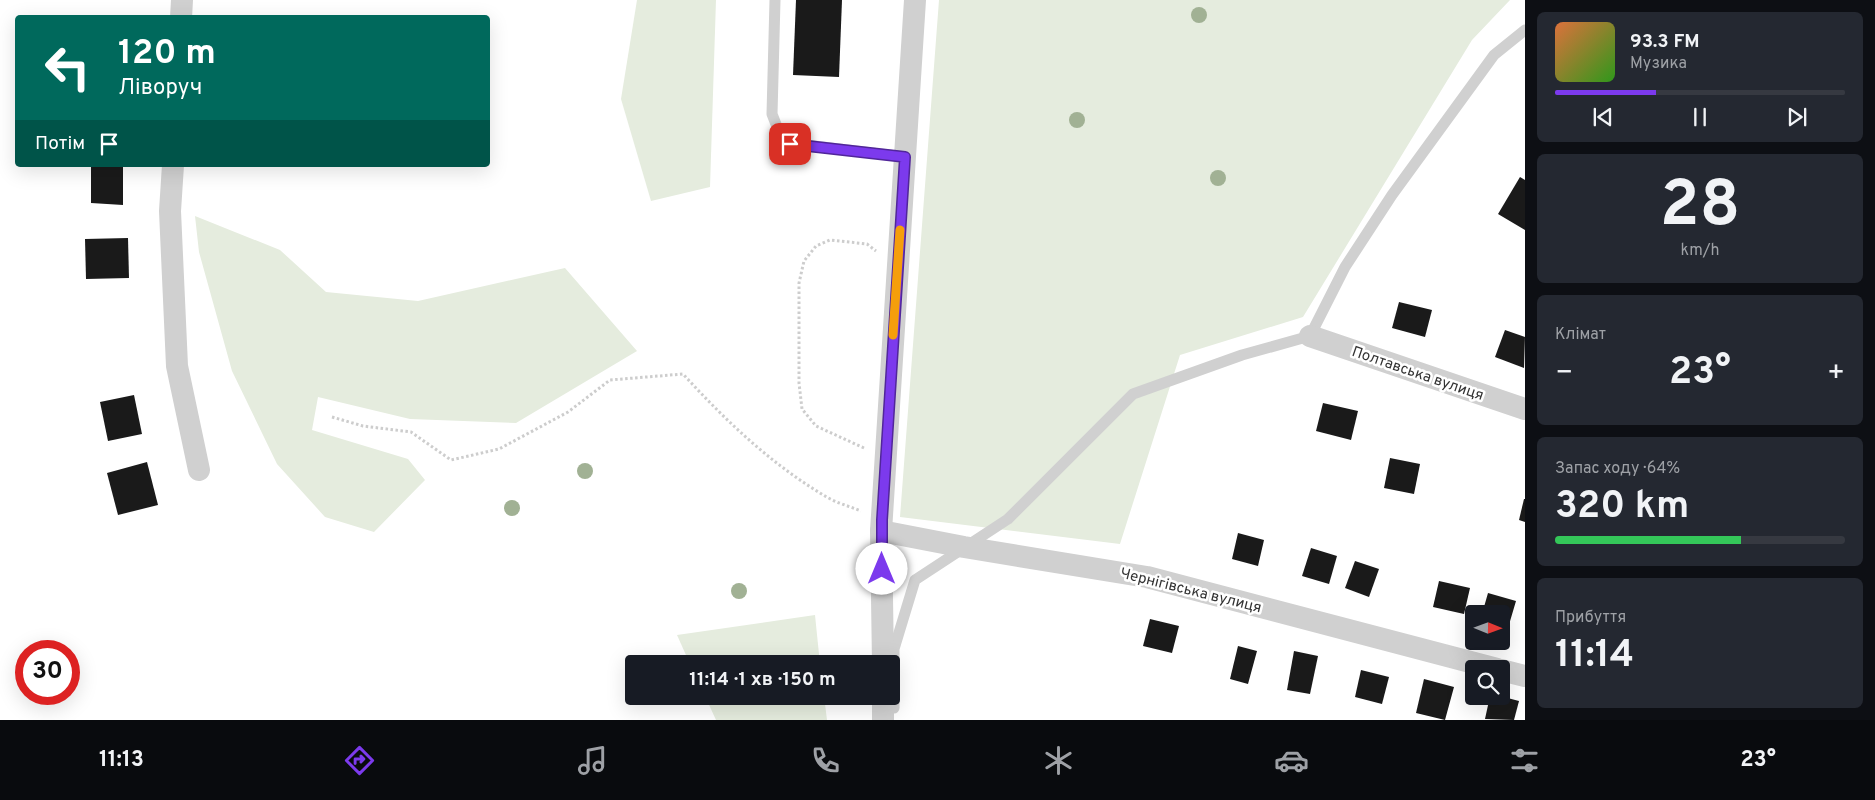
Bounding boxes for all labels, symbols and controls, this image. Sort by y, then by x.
text: 93.3 FM [1630,30,1700,54]
text: 120 m [118,32,216,76]
icon: left [35,35,100,100]
text: Музика [1630,54,1687,74]
text: Ліворуч [118,75,202,102]
icon: previous [1589,103,1617,131]
icon: pause [1686,103,1714,131]
icon: next [1783,103,1811,131]
pin [769,123,811,165]
icon: arrive [95,130,123,158]
icon: arrive [776,130,804,158]
text: Потім [35,132,85,156]
text: 28 [1660,167,1740,249]
text: km/h [1681,241,1719,261]
text: Клімат [1555,325,1606,345]
street label: Полтавська вулиця [1349,343,1486,406]
text: 23° [1669,349,1731,398]
text: − [1555,356,1573,392]
text: + [1827,356,1845,392]
text: Запас ходу · 64% [1555,459,1680,479]
text: 320 km [1555,483,1689,532]
position arrow [855,542,907,594]
street label: Чернігівська вулиця [1118,565,1263,618]
north arrow [1465,605,1510,650]
map controls [1465,605,1510,705]
text: Прибуття [1555,608,1626,628]
text: 11:14 [1555,632,1634,681]
speed limit sign: 30 [15,640,80,705]
button: search [1465,660,1510,705]
text: 11:14 · 1 хв · 150 m [689,668,836,692]
icon: directions [342,743,377,778]
icon: music [575,743,610,778]
icon: phone [808,743,843,778]
icon: climate [1041,743,1076,778]
icon: car [1274,743,1309,778]
icon: filters [1507,743,1542,778]
text: 11:13 [99,747,144,774]
text: 23° [1740,747,1776,774]

